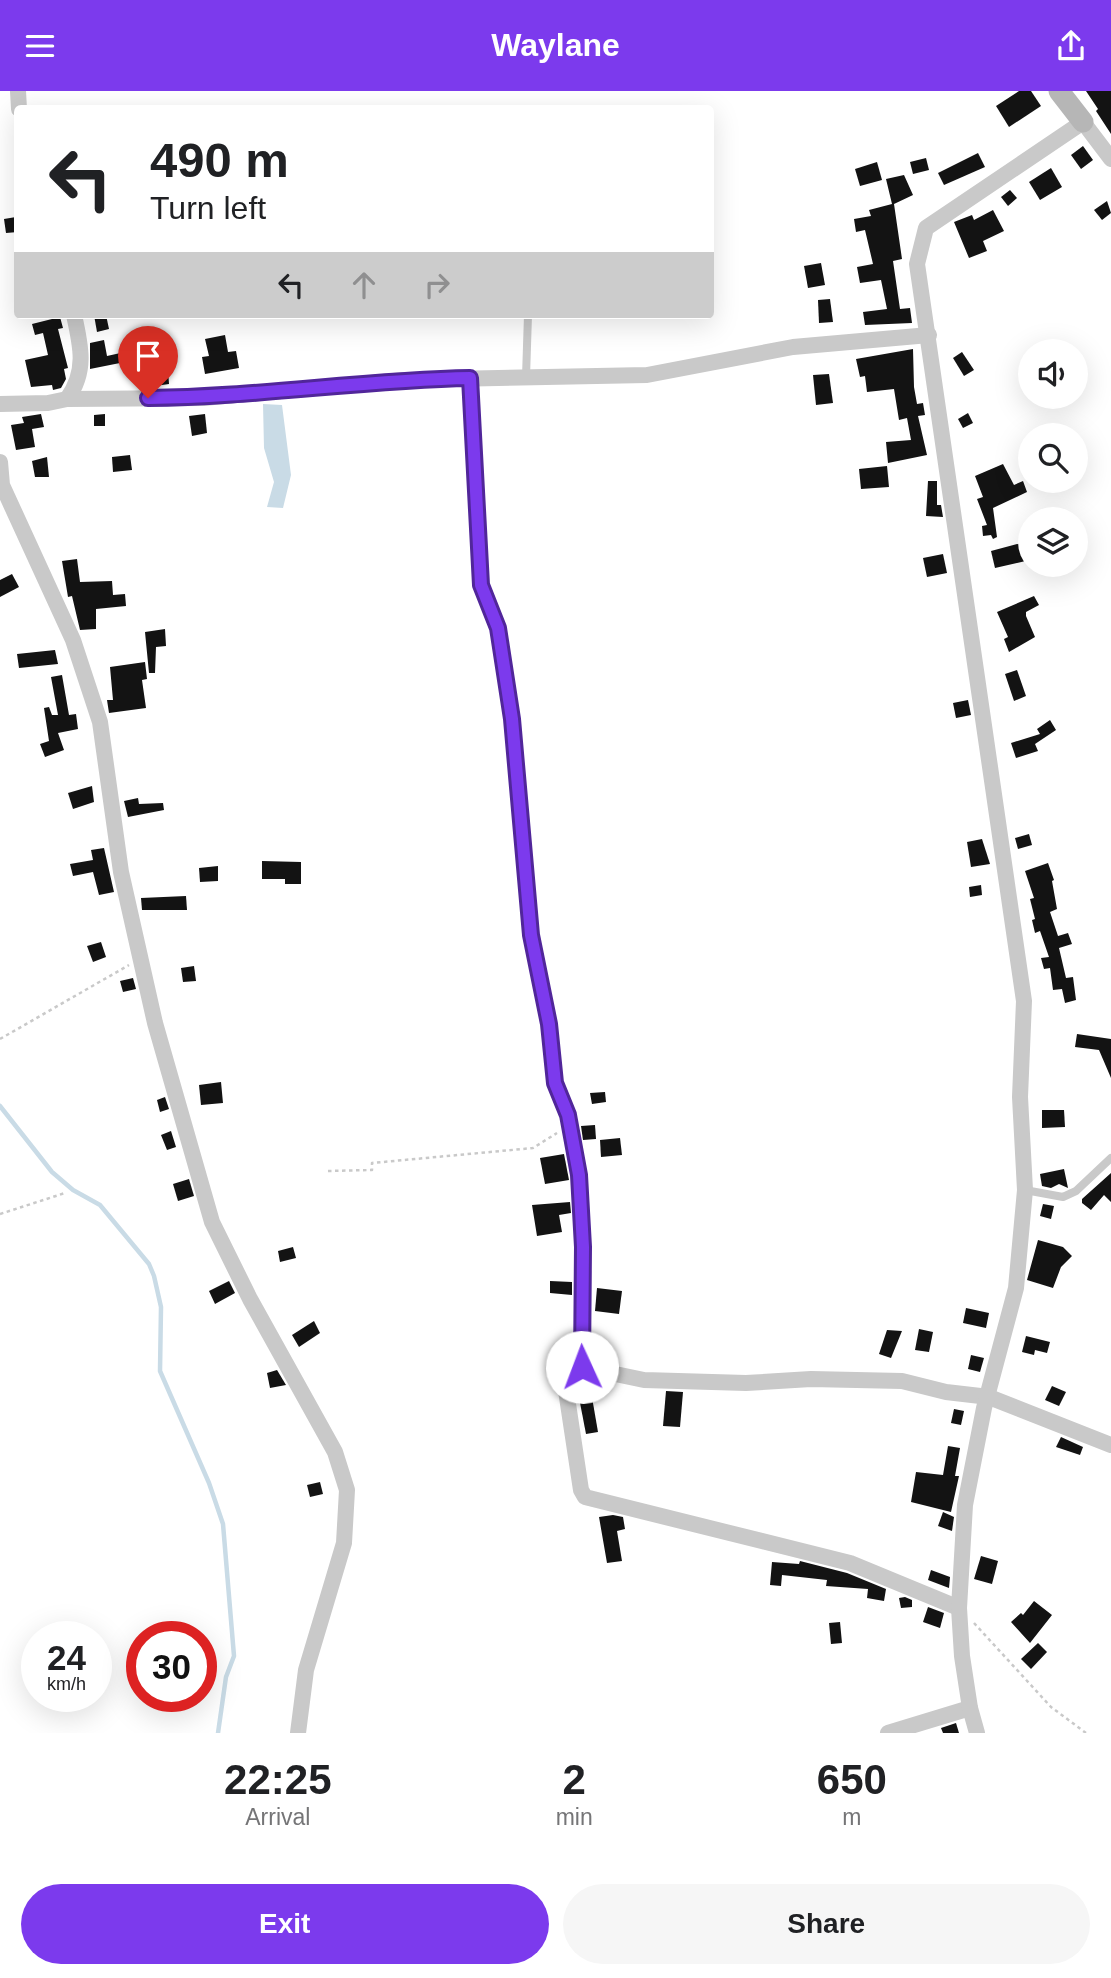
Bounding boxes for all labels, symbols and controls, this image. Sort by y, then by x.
icon: menu [21,27,59,65]
text: Waylane [491,27,620,63]
icon: share [1052,27,1090,65]
icon: left [35,133,126,224]
text: 490 m [150,133,289,187]
text: Turn left [150,190,266,226]
icon: left [272,266,310,304]
icon: ahead [345,266,383,304]
icon: right [418,266,456,304]
pin [118,326,178,398]
icon: arrive [129,337,167,375]
map controls [1018,339,1088,577]
button: sound [1018,339,1088,409]
button: search [1018,423,1088,493]
button: layers [1018,507,1088,577]
position arrow [545,1330,619,1404]
speed limit sign: 30 [126,1621,217,1712]
text: 24 [47,1638,86,1677]
text: km/h [47,1674,86,1694]
text: 22:25 [224,1756,332,1803]
text: 2 [562,1756,586,1803]
text: 650 [817,1756,887,1803]
text: Arrival [245,1804,310,1830]
text: min [556,1804,593,1830]
text: m [842,1804,861,1830]
button: Exit [21,1884,549,1964]
button: Share [563,1884,1090,1964]

